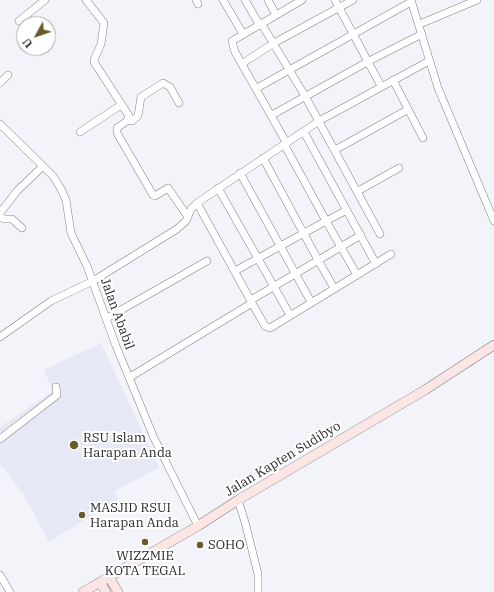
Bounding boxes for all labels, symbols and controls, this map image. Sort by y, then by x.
north arrow [16,16,56,56]
text: U [19,35,36,51]
street label: Jalan Ababil [97,276,137,352]
street label: Jalan Kapten Sudibyo [222,418,344,500]
place label: RSU Islam Harapan Anda [83,430,172,461]
marker: RSU Islam Harapan Anda [68,439,80,451]
place label: MASJID RSUI Harapan Anda [90,500,179,531]
marker: MASJID RSUI Harapan Anda [77,510,87,520]
marker: WIZZMIE KOTA TEGAL [140,537,150,547]
place label: SOHO [208,537,244,553]
marker: SOHO [195,540,205,550]
place label: WIZZMIE KOTA TEGAL [105,548,185,579]

